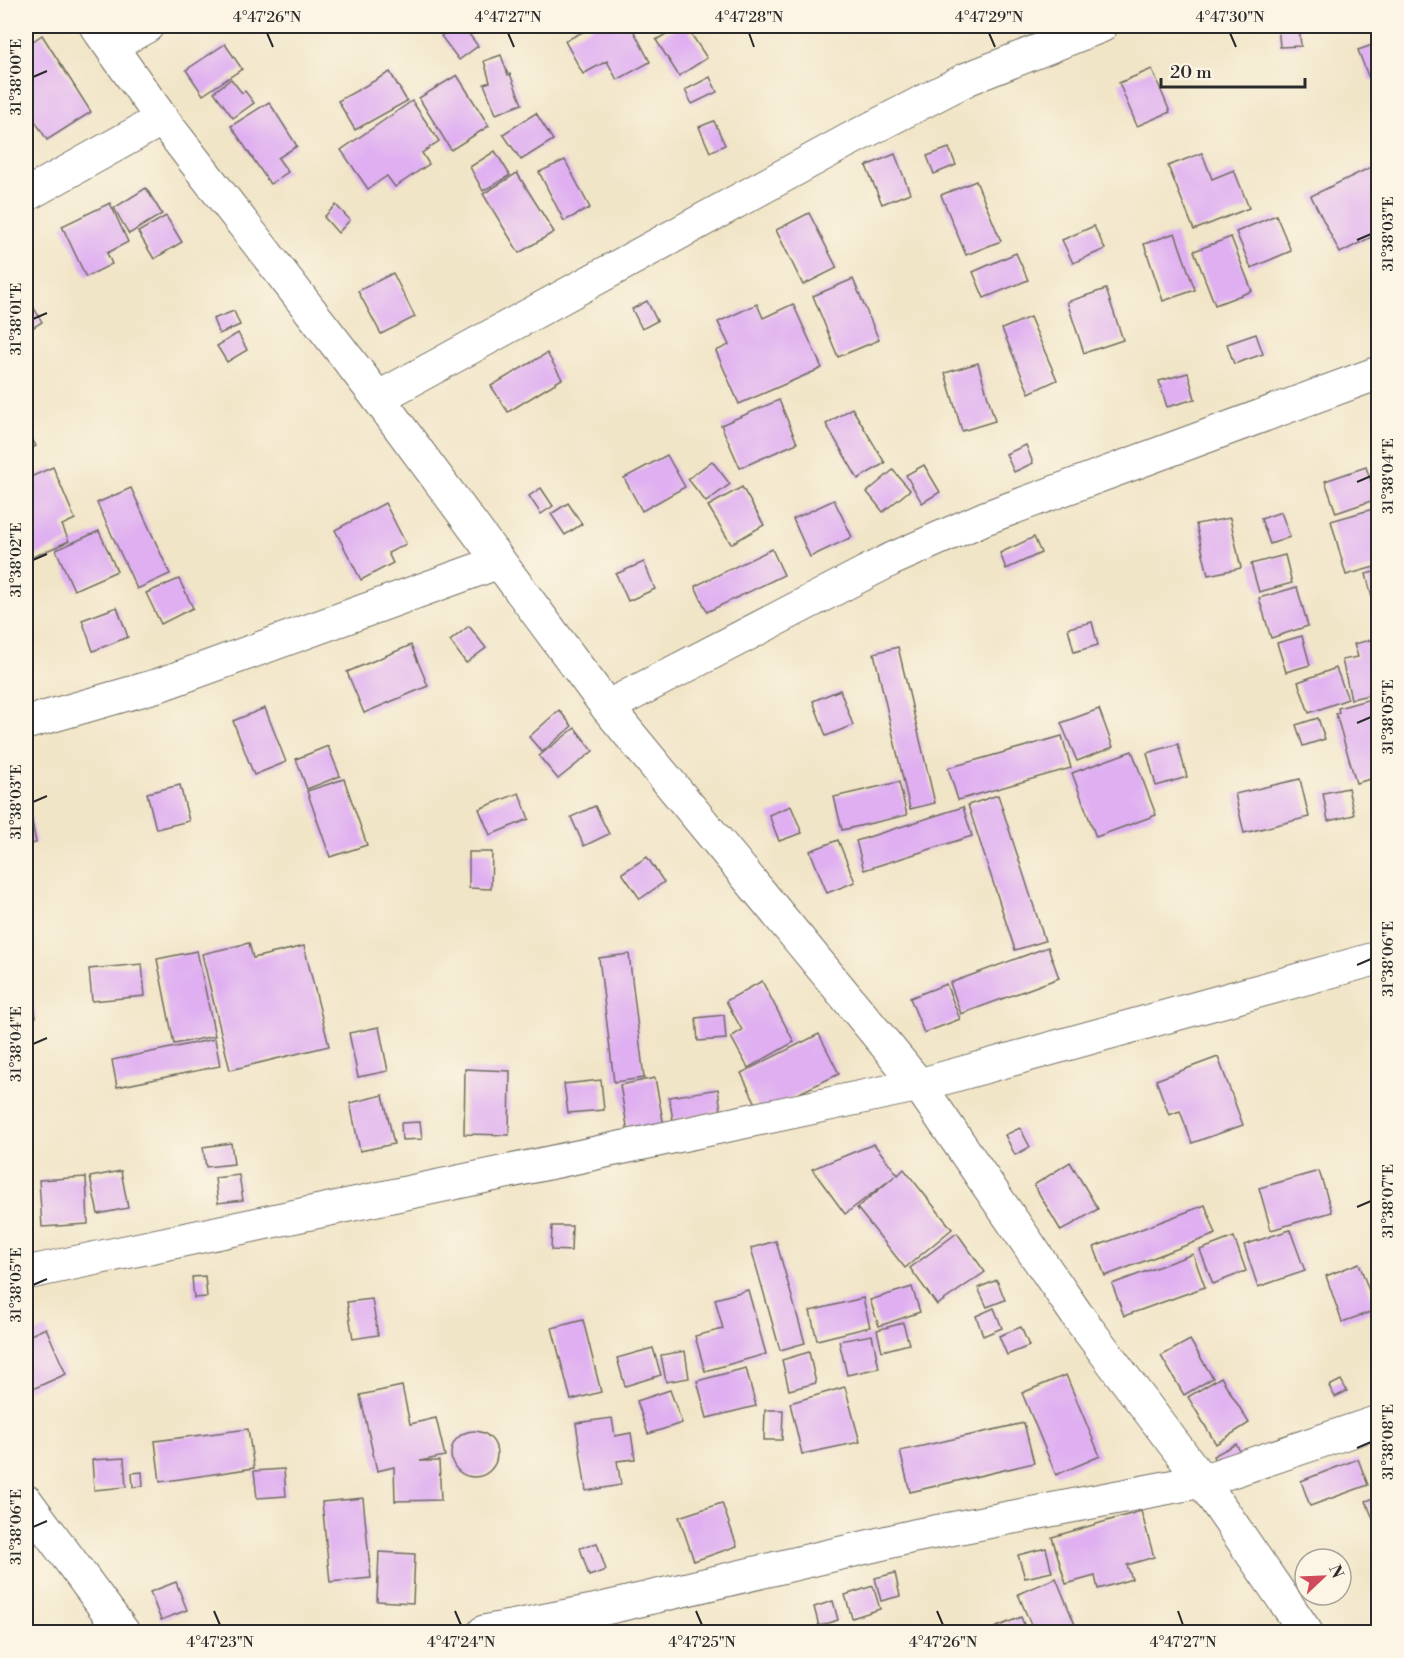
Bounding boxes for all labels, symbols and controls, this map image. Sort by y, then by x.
text: 4°47'26"N [233,8,301,27]
text: 4°47'27"N [475,8,541,27]
text: 4°47'28"N [715,8,783,27]
text: 4°47'29"N [955,8,1023,27]
text: 4°47'30"N [1196,8,1264,27]
text: 31°38'00"E [7,39,26,115]
scale bar [1161,51,1305,89]
text: 20 m [1170,61,1212,84]
text: 31°38'03"E [1379,196,1398,272]
text: 31°38'01"E [7,283,26,355]
text: 31°38'04"E [1379,438,1398,514]
text: 31°38'02"E [7,522,26,598]
text: 31°38'05"E [1379,679,1398,755]
text: 31°38'03"E [7,764,26,840]
text: 31°38'06"E [1379,921,1398,997]
text: 31°38'04"E [7,1006,26,1082]
text: 31°38'07"E [1379,1164,1398,1238]
text: 31°38'05"E [7,1247,26,1323]
text: 31°38'08"E [1379,1404,1398,1480]
text: 31°38'06"E [7,1489,26,1565]
north arrow [1293,1547,1353,1607]
text: N [1324,1562,1348,1582]
text: 4°47'23"N [186,1633,254,1652]
text: 4°47'24"N [427,1633,495,1652]
text: 4°47'25"N [668,1633,736,1652]
text: 4°47'26"N [909,1633,977,1652]
text: 4°47'27"N [1150,1633,1216,1652]

